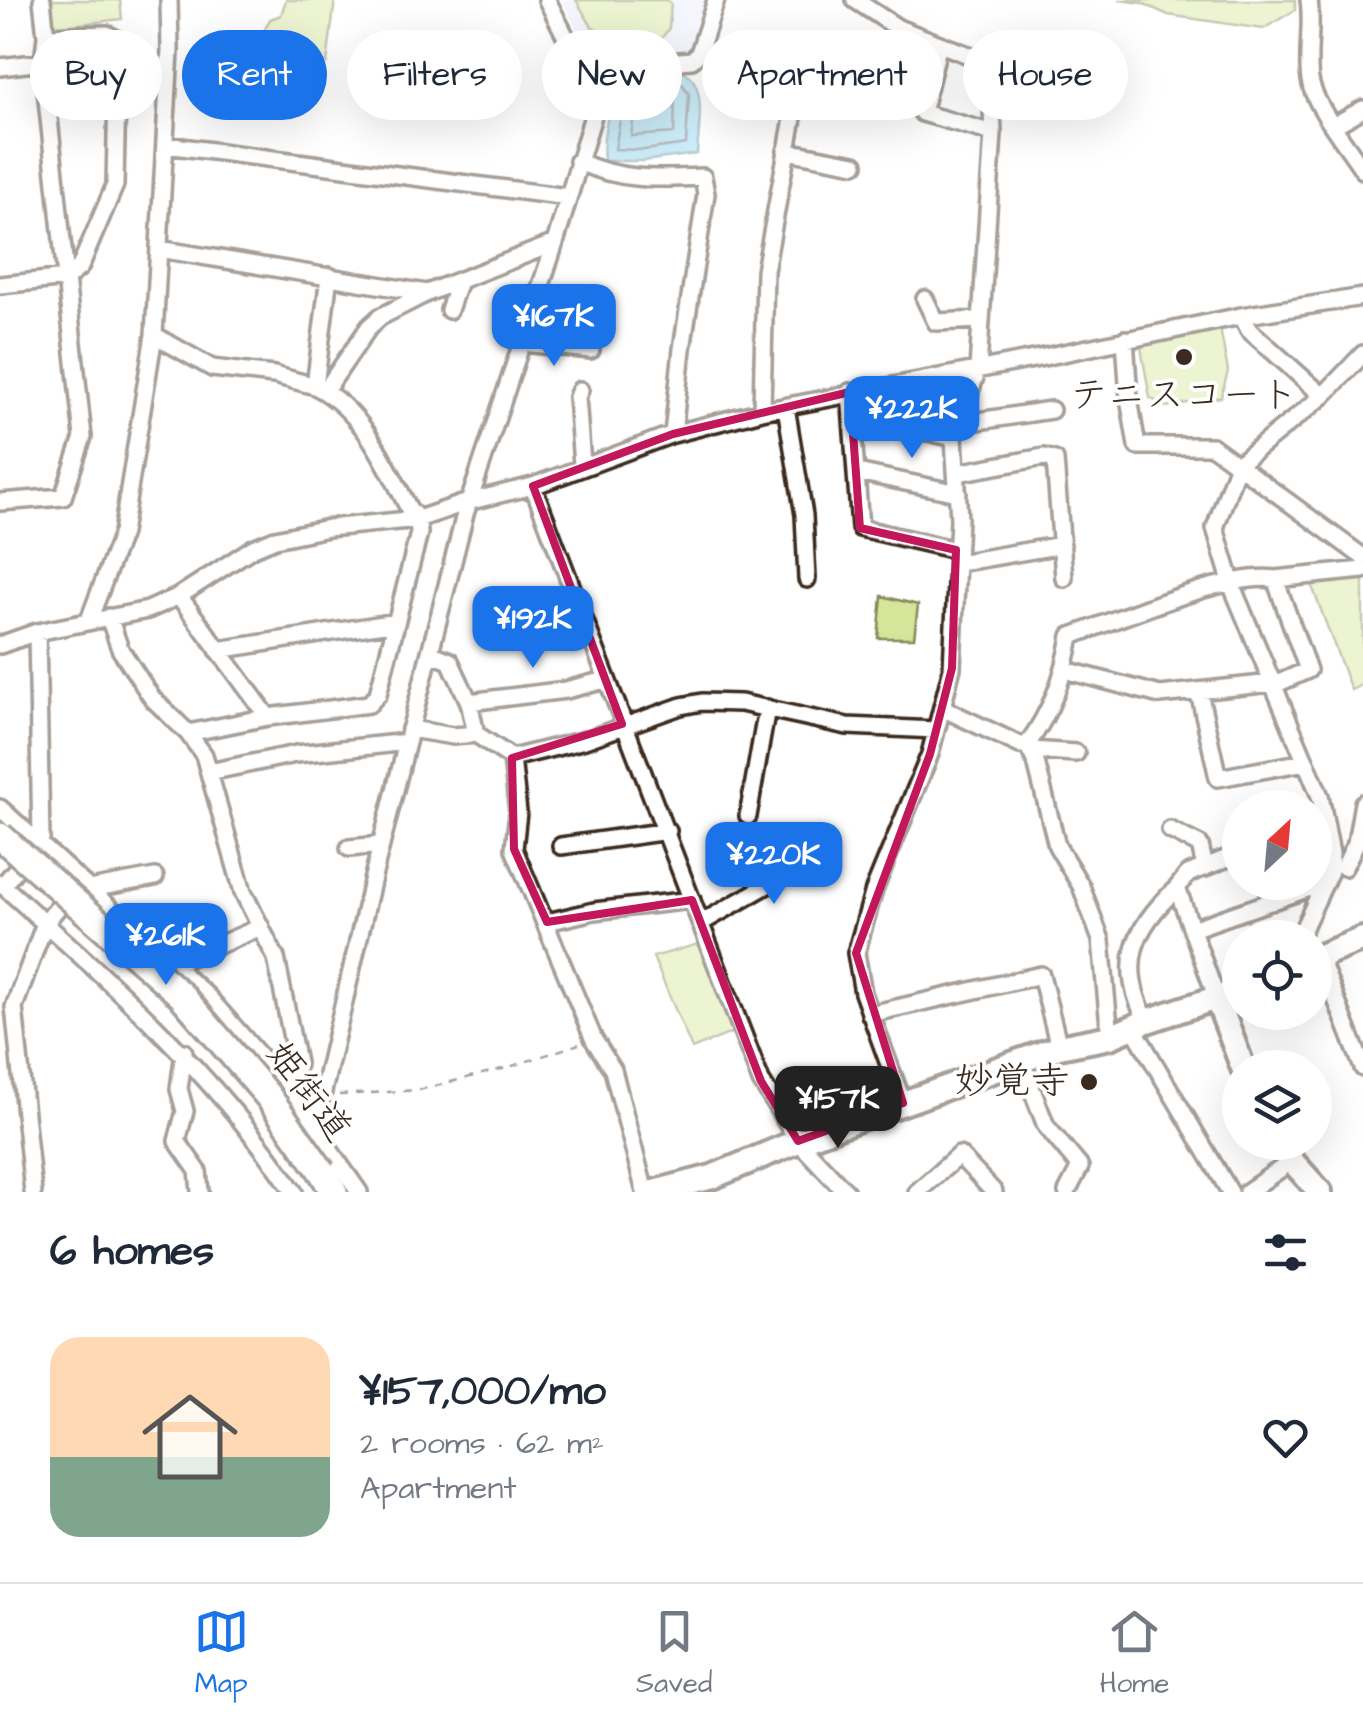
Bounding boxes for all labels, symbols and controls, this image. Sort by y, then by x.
chip: Buy [30,30,162,120]
chip: Rent [182,30,327,120]
chip: Filters [347,30,522,120]
chip: New [542,30,682,120]
chip: Apartment [702,30,943,120]
chip: House [963,30,1128,120]
pin: ¥167K [484,284,624,369]
text: ¥167K [514,294,594,339]
marker: テニスコート [1173,346,1195,368]
place label: テニスコート [1070,370,1298,422]
pin: ¥222K [842,376,982,461]
text: ¥222K [866,386,958,431]
pin: ¥192K [463,586,603,671]
text: ¥192K [494,596,572,641]
north arrow [1222,790,1332,900]
map controls [1222,790,1332,1160]
pin: ¥220K [704,822,844,907]
text: ¥220K [727,832,821,877]
pin: ¥261K [96,903,236,988]
text: ¥261K [127,913,205,958]
button: locate [1222,920,1332,1030]
street label: 姫街道 [253,1031,363,1153]
button: layers [1222,1050,1332,1160]
place label: 妙覚寺 [955,1056,1069,1108]
pin: ¥157K [768,1066,908,1151]
marker: 妙覚寺 [1078,1071,1100,1093]
text: ¥157K [797,1076,879,1121]
text: 6 homes [50,1223,214,1281]
icon: filters [1258,1225,1313,1280]
text: ¥157,000/mo [360,1363,606,1421]
icon: home [130,1377,250,1497]
icon: heart [1258,1410,1313,1465]
text: 2 rooms · 62 m² [360,1421,604,1466]
text: Apartment [360,1466,516,1511]
tab: Map [194,1604,249,1703]
tab: Saved [636,1604,712,1703]
tab: Home [1100,1604,1169,1703]

